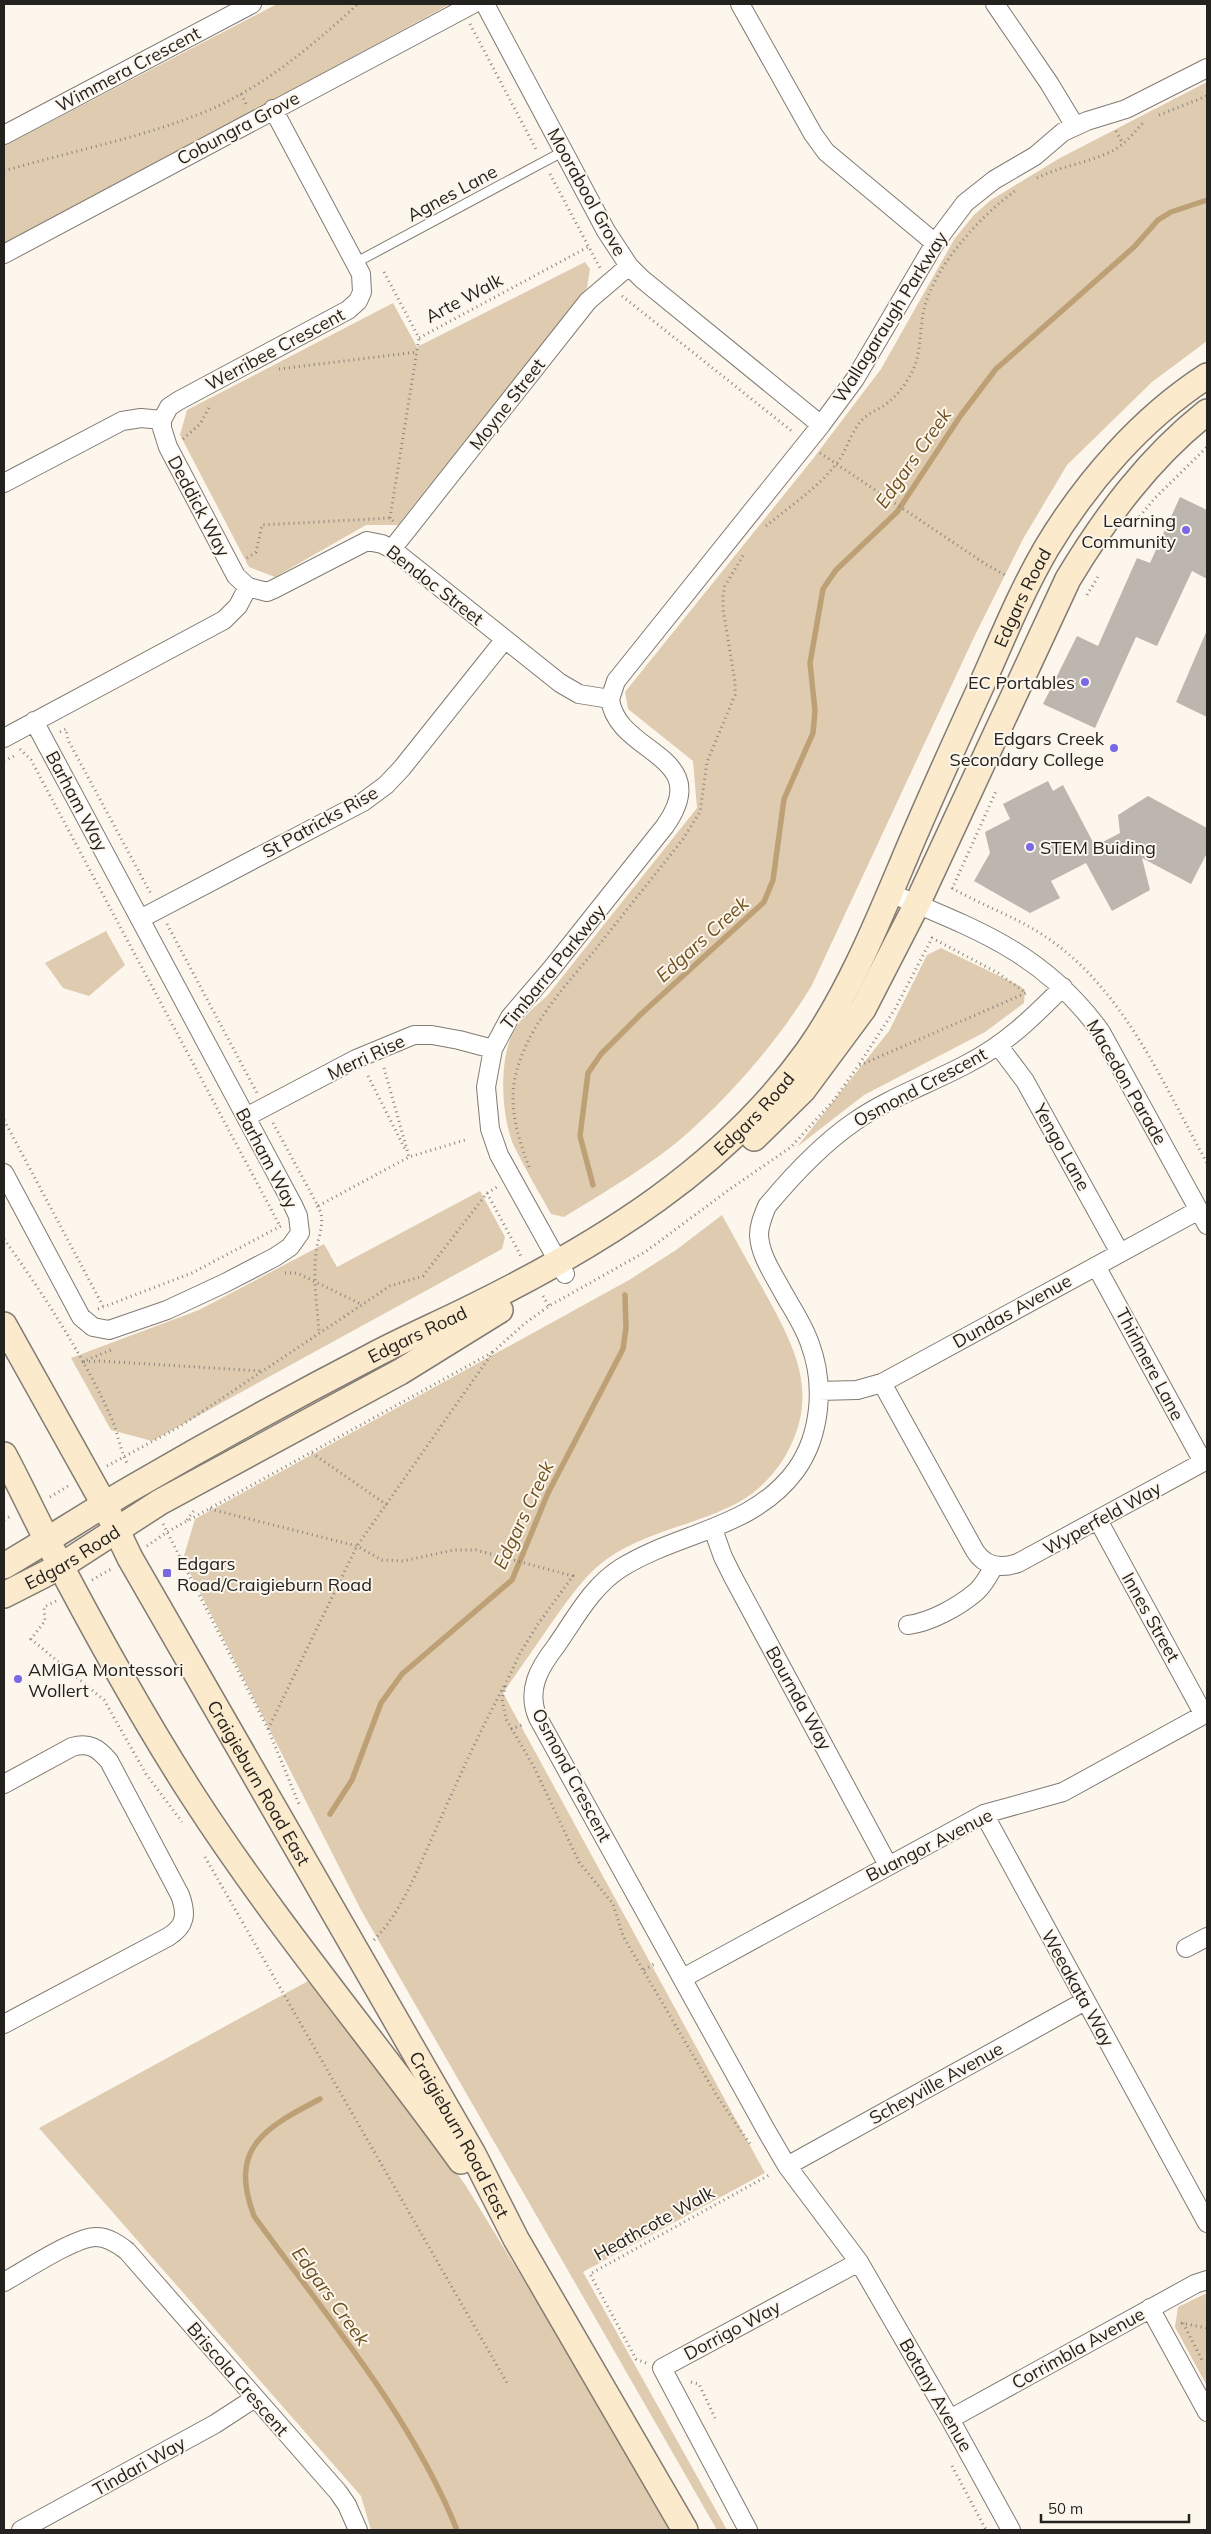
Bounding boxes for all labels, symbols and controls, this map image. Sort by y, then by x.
street label: Wimmera Crescent [52,21,204,117]
street label: Cobungra Grove [173,86,303,170]
street label: Moorabool Grove [542,124,632,260]
street label: Agnes Lane [403,160,501,226]
street label: Wallagaraugh Parkway [828,227,952,407]
street label: Arte Walk [421,268,507,328]
street label: Werribee Crescent [202,303,348,395]
street label: Moyne Street [464,354,550,454]
water label: Edgars Creek [870,402,957,513]
street label: Deddick Way [163,451,235,561]
place label: Learning Community [1081,509,1176,553]
marker: Learning Community [1180,524,1192,536]
street label: Bendoc Street [382,540,488,630]
street label: Edgars Road [988,544,1056,651]
place label: EC Portables [968,671,1075,694]
marker: EC Portables [1079,676,1091,688]
place label: Edgars Creek Secondary College [950,727,1105,771]
marker: Edgars Creek Secondary College [1108,742,1120,754]
street label: Barham Way [41,747,113,856]
street label: St Patricks Rise [258,781,382,863]
place label: STEM Buiding [1040,836,1156,859]
marker: STEM Buiding [1024,841,1036,853]
water label: Edgars Creek [651,890,754,987]
street label: Timbarra Parkway [495,899,611,1034]
street label: Macedon Parade [1082,1015,1172,1149]
street label: Merri Rise [324,1029,408,1085]
street label: Osmond Crescent [849,1042,991,1132]
street label: Edgars Road [709,1067,799,1160]
street label: Yengo Lane [1028,1098,1095,1195]
street label: Barham Way [231,1104,303,1213]
street label: Dundas Avenue [949,1269,1075,1353]
street label: Edgars Road [364,1300,470,1368]
street label: Thirlmere Lane [1111,1304,1189,1424]
water label: Edgars Creek [487,1456,559,1573]
street label: Wyperfeld Way [1039,1476,1165,1560]
street label: Edgars Road [21,1520,124,1594]
place label: Edgars Road/Craigieburn Road [177,1552,372,1596]
marker: Edgars Road/Craigieburn Road [161,1567,173,1579]
street label: Innes Street [1117,1568,1185,1666]
street label: Bournda Way [761,1642,837,1754]
place label: AMIGA Montessori Wollert [28,1658,184,1702]
marker: AMIGA Montessori Wollert [12,1673,24,1685]
street label: Craigieburn Road East [203,1696,316,1869]
street label: Osmond Crescent [527,1704,617,1846]
street label: Buangor Avenue [862,1803,996,1887]
street label: Weeakata Way [1036,1925,1120,2051]
street label: Scheyville Avenue [865,2037,1007,2129]
street label: Craigieburn Road East [405,2047,515,2222]
street label: Heathcote Walk [590,2180,719,2266]
water label: Edgars Creek [287,2242,376,2351]
street label: Dorrigo Way [680,2295,785,2365]
street label: Corrimbla Avenue [1008,2302,1148,2394]
street label: Briscola Crescent [182,2317,294,2441]
street label: Botany Avenue [894,2334,978,2456]
street label: Tindari Way [89,2431,190,2501]
scale bar [1041,2492,1188,2524]
text: 50 m [1048,2499,1083,2518]

